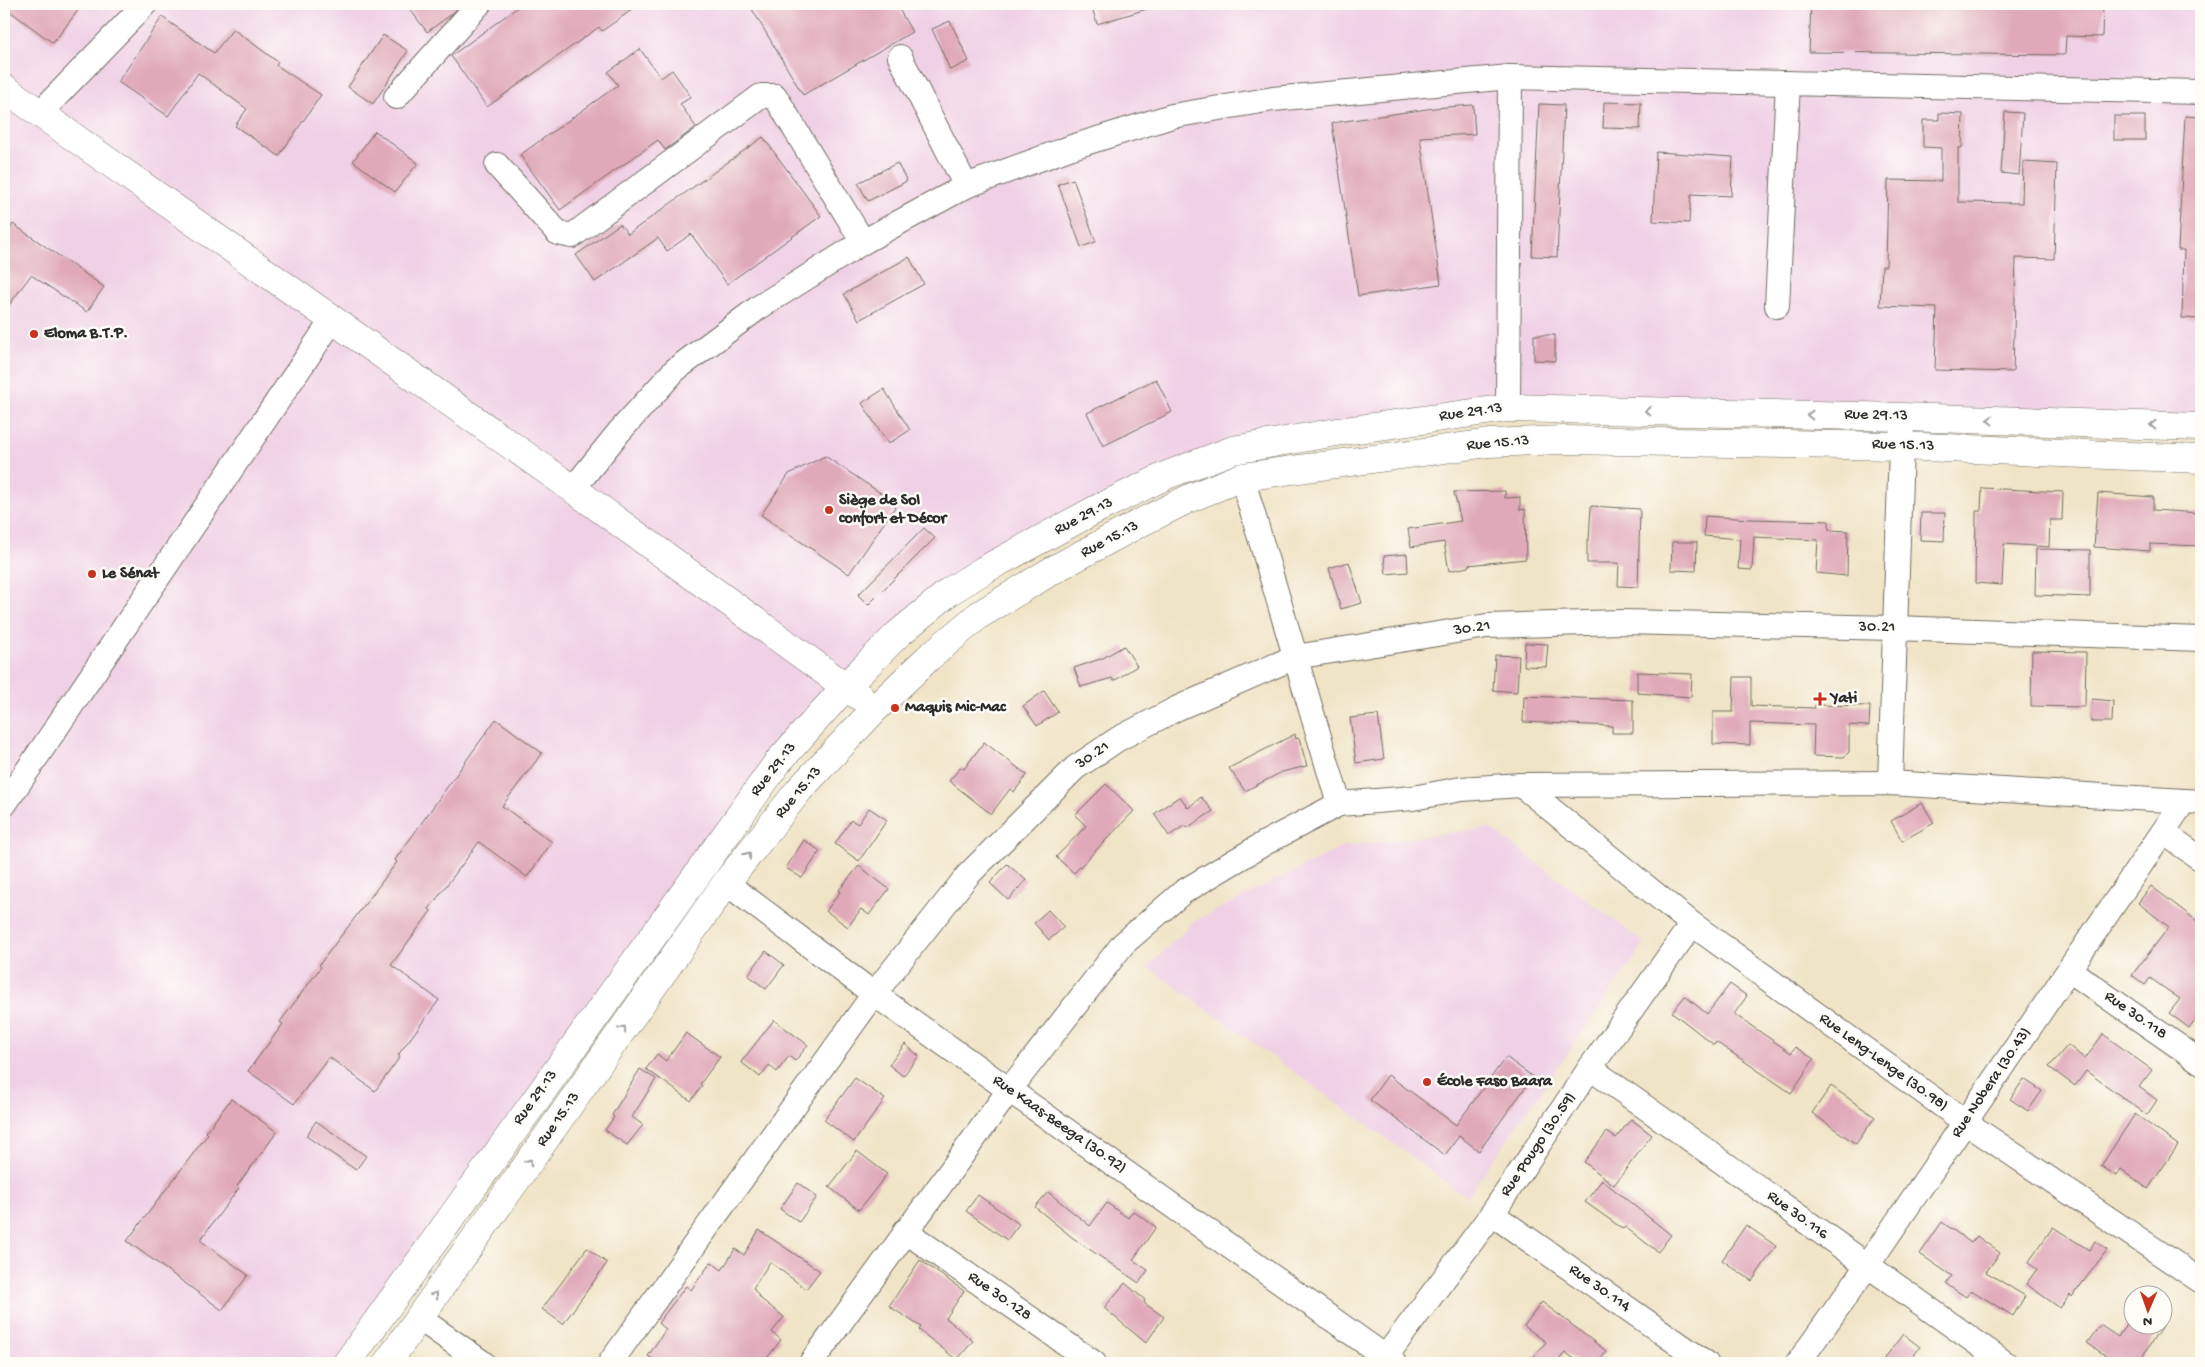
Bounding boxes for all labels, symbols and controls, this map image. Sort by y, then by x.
place label: Eloma B.T.P. [44,325,128,344]
marker: Eloma B.T.P. [28,328,40,340]
street label: Rue 29.13 [1438,399,1504,427]
one-way arrow [1643,406,1651,416]
street label: Rue 29.13 [1844,406,1908,426]
one-way arrow [1806,409,1814,420]
one-way arrow [1986,414,1994,425]
one-way arrow [2148,420,2156,431]
street label: Rue 15.13 [1466,432,1530,456]
street label: Rue 15.13 [1871,435,1935,457]
place label: Siège de Sol confort et Décor [839,492,949,529]
street label: Rue 29.13 [1051,494,1117,540]
marker: Siège de Sol confort et Décor [823,504,835,516]
street label: Rue 15.13 [1078,517,1142,563]
place label: Le Sénat [102,565,160,584]
marker: Le Sénat [86,568,98,580]
street label: 30.21 [1452,617,1492,641]
street label: 30.21 [1857,618,1896,638]
place label: Yati [1829,690,1858,709]
marker: Yati [1813,692,1827,706]
place label: Maquis Mic-Mac [905,699,1007,718]
marker: Maquis Mic-Mac [889,702,901,714]
street label: 30.21 [1072,738,1113,775]
street label: Rue 29.13 [747,739,801,801]
street label: Rue 15.13 [772,763,826,823]
one-way arrow [743,852,751,861]
street label: Rue 30.118 [2100,988,2170,1045]
street label: Rue Leng-Lenge (30.98) [1815,1010,1951,1116]
street label: Rue Nobera (30.43) [1948,1024,2036,1142]
one-way arrow [617,1026,626,1035]
street label: Rue 29.13 [510,1067,562,1129]
street label: Rue Kaas-Beega (30.92) [988,1072,1130,1178]
place label: École Faso Baara [1437,1072,1553,1092]
marker: École Faso Baara [1421,1076,1433,1088]
street label: Rue 15.13 [533,1089,585,1151]
street label: Rue Pougo (30.59) [1497,1089,1581,1201]
one-way arrow [523,1158,532,1168]
street label: Rue 30.116 [1763,1187,1832,1245]
street label: Rue 30.114 [1565,1261,1634,1317]
street label: Rue 30.128 [963,1268,1035,1326]
north arrow [2122,1284,2172,1334]
one-way arrow [429,1291,438,1301]
text: N [2143,1312,2152,1329]

